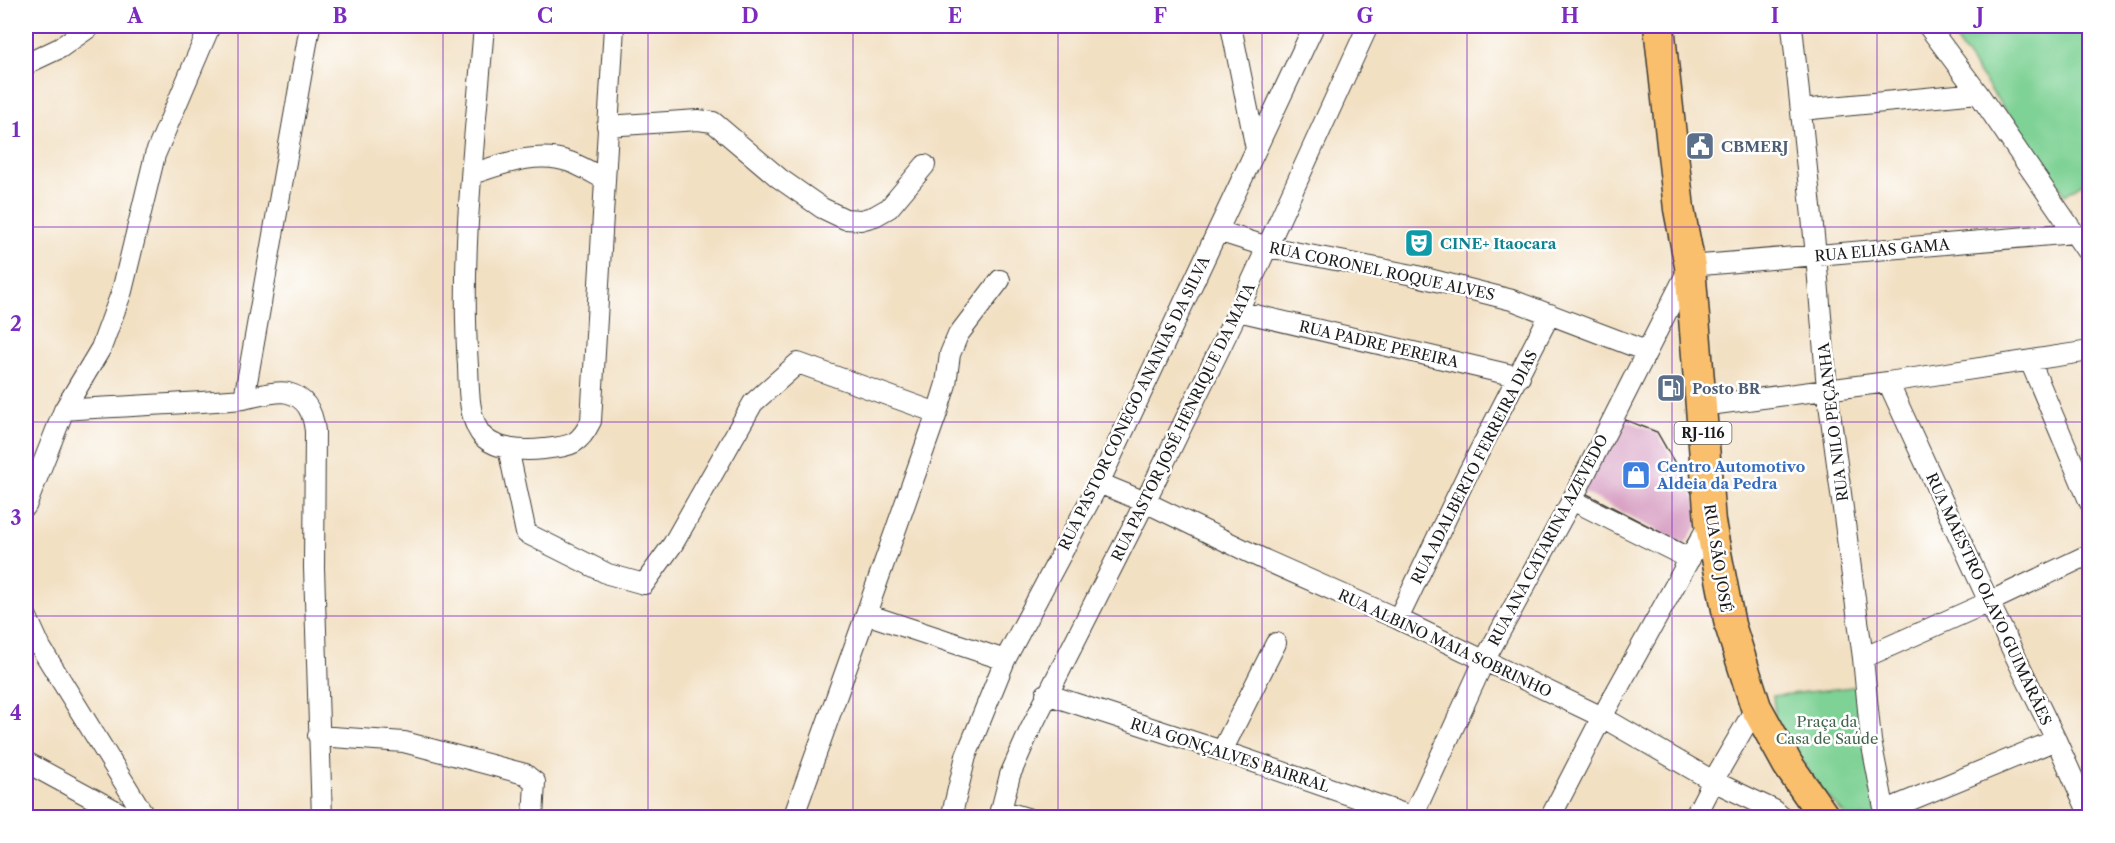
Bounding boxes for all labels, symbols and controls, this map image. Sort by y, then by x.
text: A [126,4,143,28]
text: B [333,4,348,28]
text: C [537,4,553,28]
text: D [741,4,759,28]
text: E [948,4,962,28]
text: F [1153,4,1167,28]
text: G [1357,4,1374,28]
text: H [1561,4,1579,28]
text: I [1771,4,1779,28]
text: J [1972,4,1984,28]
text: 1 [12,118,21,142]
public building icon: CBMERJ [1684,130,1716,162]
place label: CBMERJ [1721,137,1789,156]
theatre icon: CINE+ Itaocara [1403,227,1435,259]
place label: CINE+ Itaocara [1440,234,1557,253]
street label: RUA ELIAS GAMA [1814,235,1951,265]
street label: RUA CORONEL ROQUE ALVES [1267,238,1497,304]
street label: RUA PASTOR CONEGO ANANIAS DA SILVA [1054,252,1214,553]
street label: RUA PASTOR JOSÉ HENRIQUE DA MATA [1107,279,1259,564]
text: 2 [10,312,22,336]
street label: RUA PADRE PEREIRA [1297,316,1461,372]
street label: RUA NILO PEÇANHA [1814,341,1852,503]
street label: RUA ADALBERTO FERREIRA DIAS [1407,347,1541,587]
fuel station icon: Posto BR [1655,372,1687,404]
place label: Posto BR [1692,379,1762,398]
road number: RJ-116 [1674,422,1732,444]
street label: RUA ANA CATARINA AZEVEDO [1484,431,1612,649]
place label: Centro Automotivo Aldeia da Pedra [1656,457,1805,493]
shop icon: Centro Automotivo Aldeia da Pedra [1620,459,1652,491]
street label: RUA MAESTRO OLAVO GUIMARÃES [1922,470,2056,728]
street label: RUA SÃO JOSÉ [1700,503,1736,613]
text: 3 [10,506,22,530]
street label: RUA ALBINO MAIA SOBRINHO [1335,585,1555,701]
text: 4 [10,701,22,725]
park label: Praça da Casa de Saúde [1776,712,1878,748]
street label: RUA GONÇALVES BAIRRAL [1128,714,1332,796]

